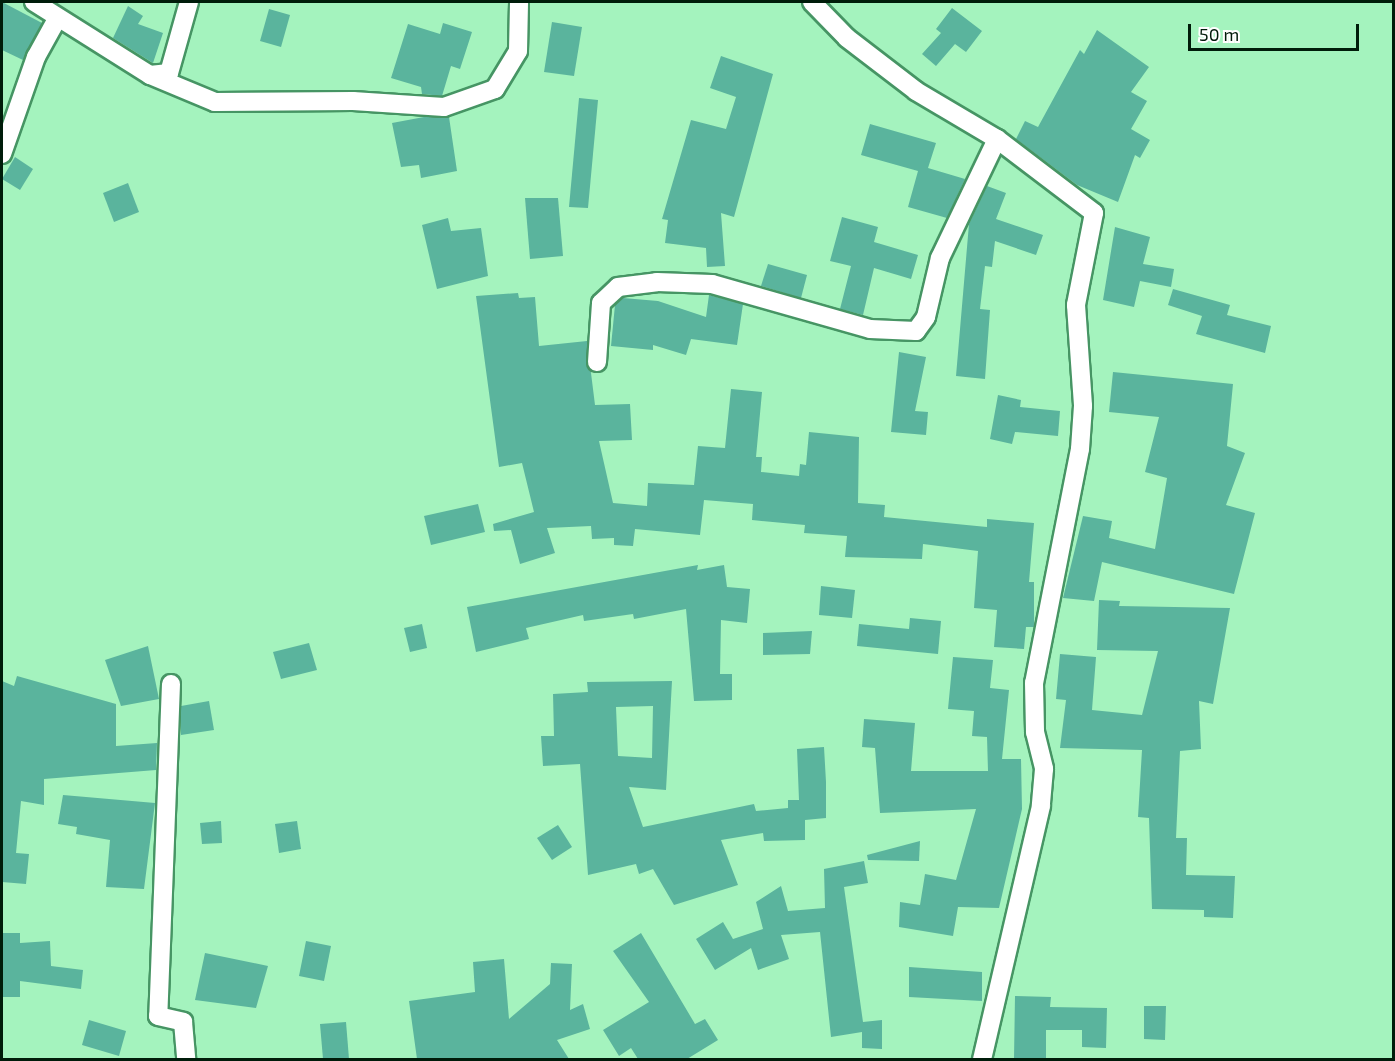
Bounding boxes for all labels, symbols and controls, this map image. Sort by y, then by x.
scale bar [1191,12,1362,50]
text: 50 m [1199,23,1239,45]

